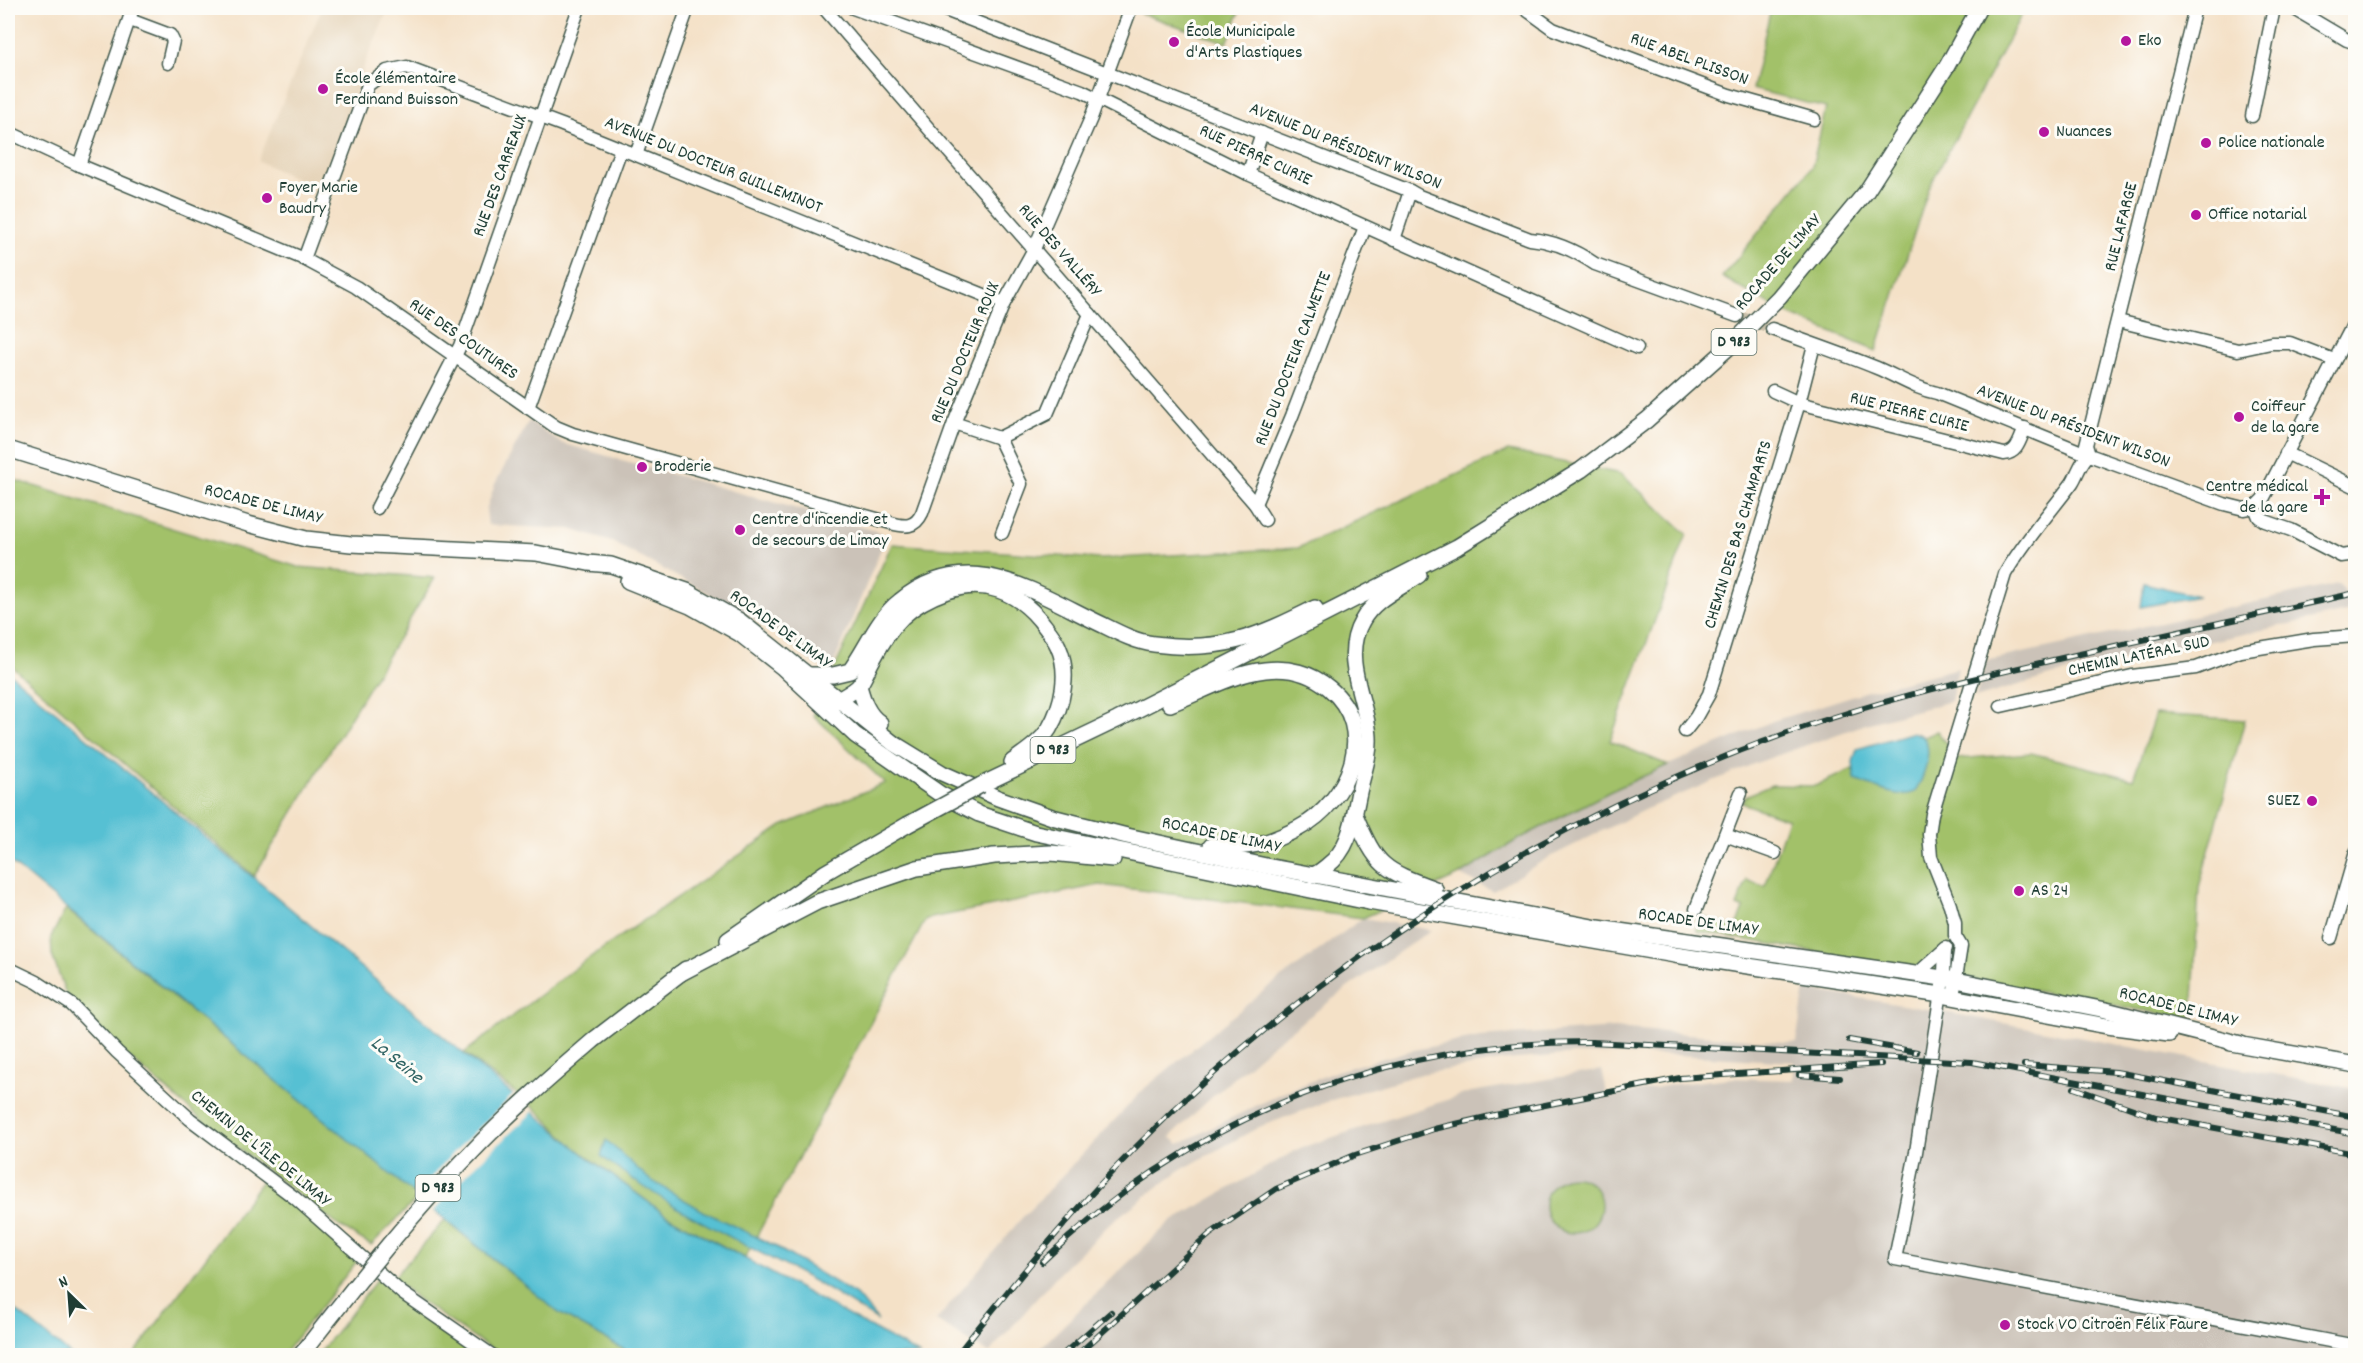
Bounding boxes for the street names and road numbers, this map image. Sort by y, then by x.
street label: RUE ABEL PLISSON [1626,27,1752,93]
street label: AVENUE DU PRÉSIDENT WILSON [1245,97,1445,197]
street label: RUE DES CARREAUX [467,111,535,241]
street label: AVENUE DU DOCTEUR GUILLEMINOT [600,111,826,221]
street label: RUE PIERRE CURIE [1195,119,1315,193]
street label: RUE LAFARGE [2099,180,2145,274]
street label: RUE DES VALLÉRY [1012,199,1107,304]
street label: ROCADE DE LIMAY [1730,208,1829,317]
street label: RUE DU DOCTEUR CALMETTE [1249,268,1339,450]
street label: RUE DU DOCTEUR ROUX [925,278,1007,428]
street label: RUE DES COUTURES [403,293,523,387]
road number: D 983 [1712,329,1756,355]
street label: AVENUE DU PRÉSIDENT WILSON [1973,379,2173,475]
street label: RUE PIERRE CURIE [1847,386,1971,440]
street label: CHEMIN DES BAS CHAMPARTS [1698,438,1780,632]
street label: ROCADE DE LIMAY [201,478,326,532]
street label: ROCADE DE LIMAY [724,584,837,676]
street label: CHEMIN LATÉRAL SUD [2066,630,2212,684]
road number: D 983 [1030,737,1076,763]
street label: ROCADE DE LIMAY [1159,811,1284,861]
street label: ROCADE DE LIMAY [1636,902,1761,944]
street label: ROCADE DE LIMAY [2116,981,2241,1035]
street label: CHEMIN DE L'ÎLE DE LIMAY [184,1085,337,1214]
road number: D 983 [416,1175,460,1201]

